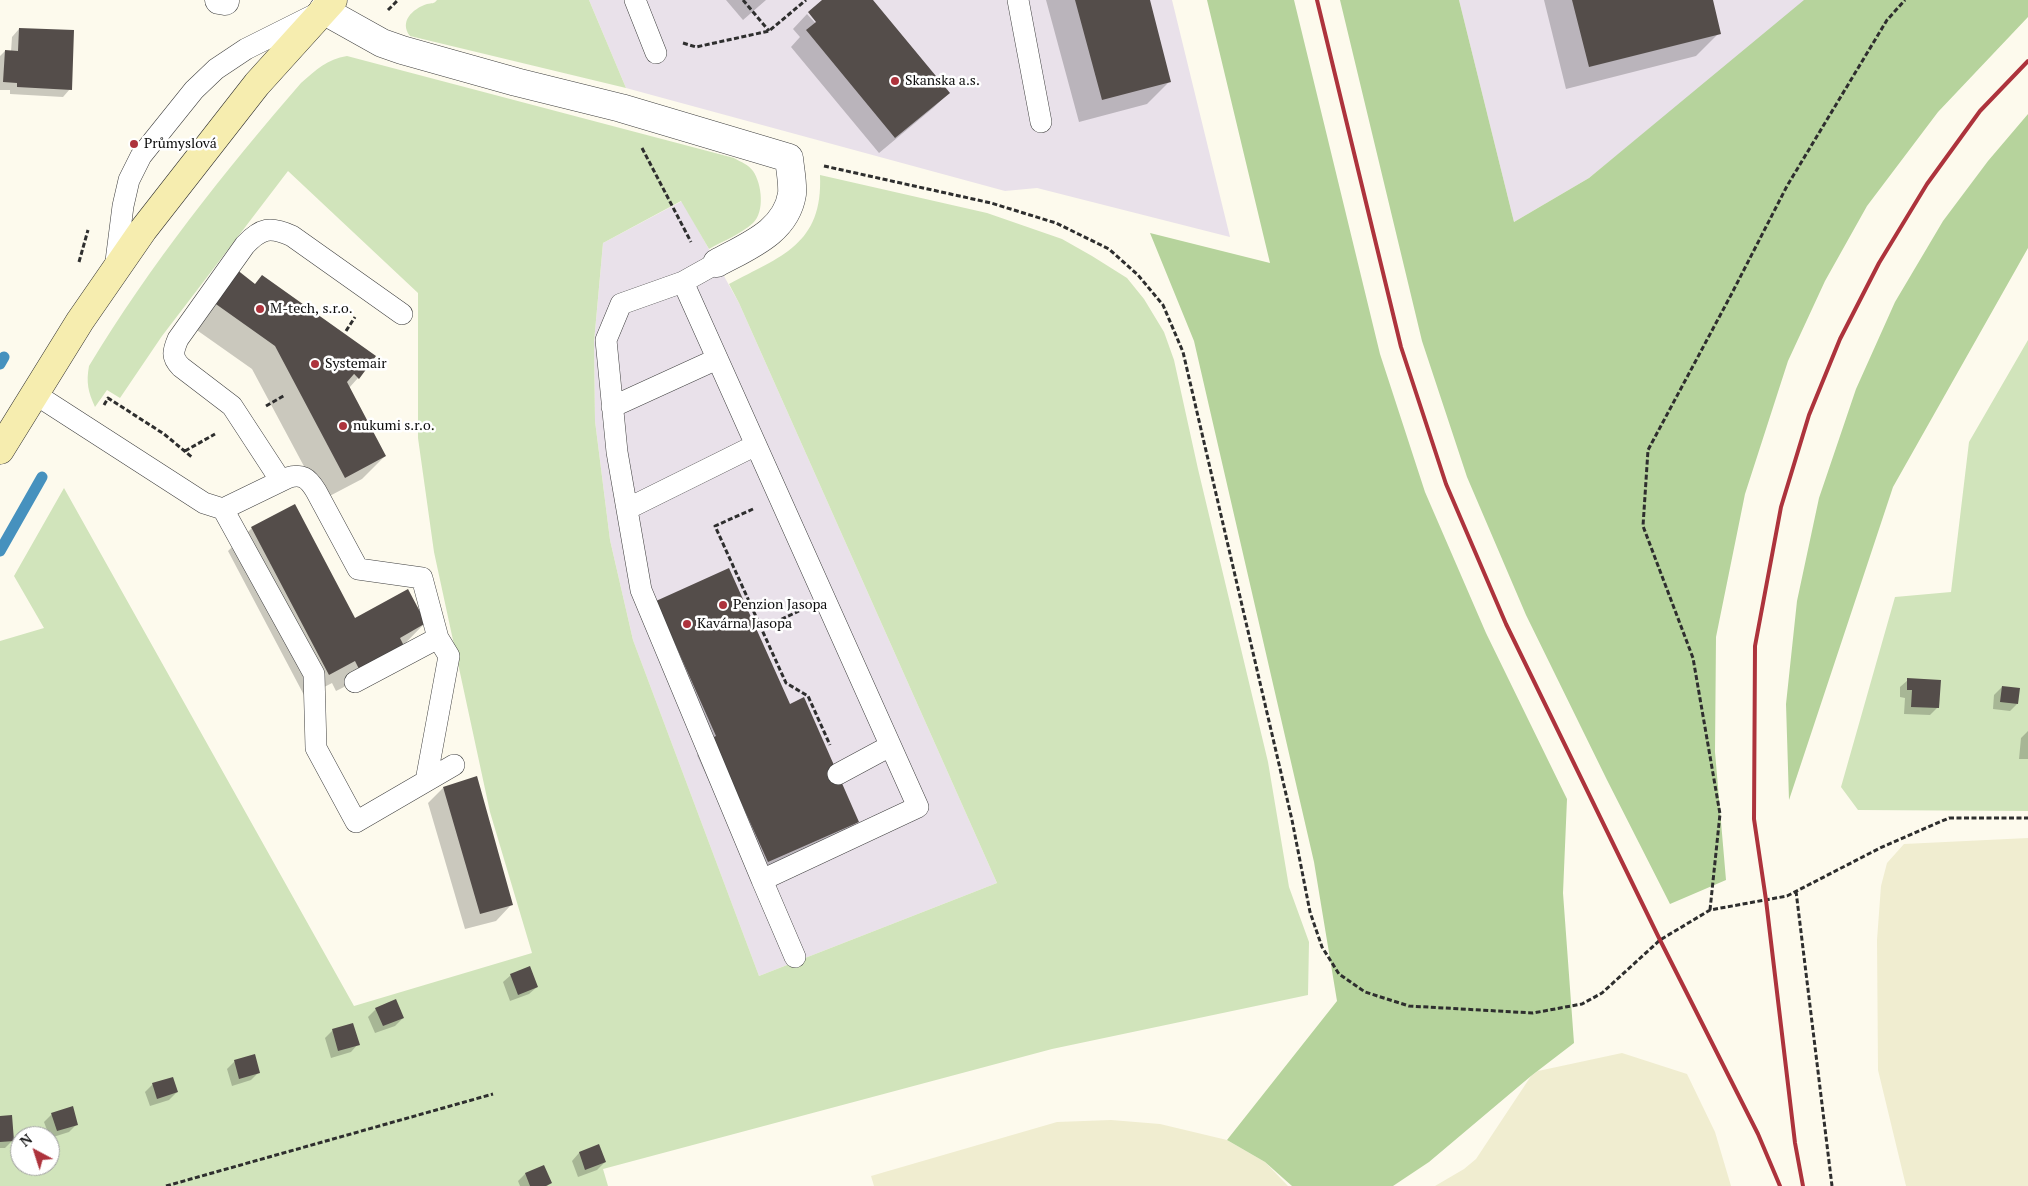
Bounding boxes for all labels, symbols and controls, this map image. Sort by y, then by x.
place label: Skanska a.s. [905,73,980,89]
marker: Skanska a.s. [889,75,901,87]
place label: Průmyslová [144,136,217,152]
marker: Průmyslová [128,138,140,150]
place label: M-tech, s.r.o. [270,301,353,317]
marker: M-tech, s.r.o. [254,303,266,315]
place label: Systemair [325,356,387,372]
marker: Systemair [309,358,321,370]
place label: nukumi s.r.o. [353,418,435,434]
marker: nukumi s.r.o. [337,420,349,432]
place label: Penzion Jasopa [733,597,827,613]
marker: Penzion Jasopa [717,599,729,611]
place label: Kavárna Jasopa [697,616,792,632]
marker: Kavárna Jasopa [681,618,693,630]
north arrow [10,1126,60,1176]
text: N [16,1129,36,1151]

